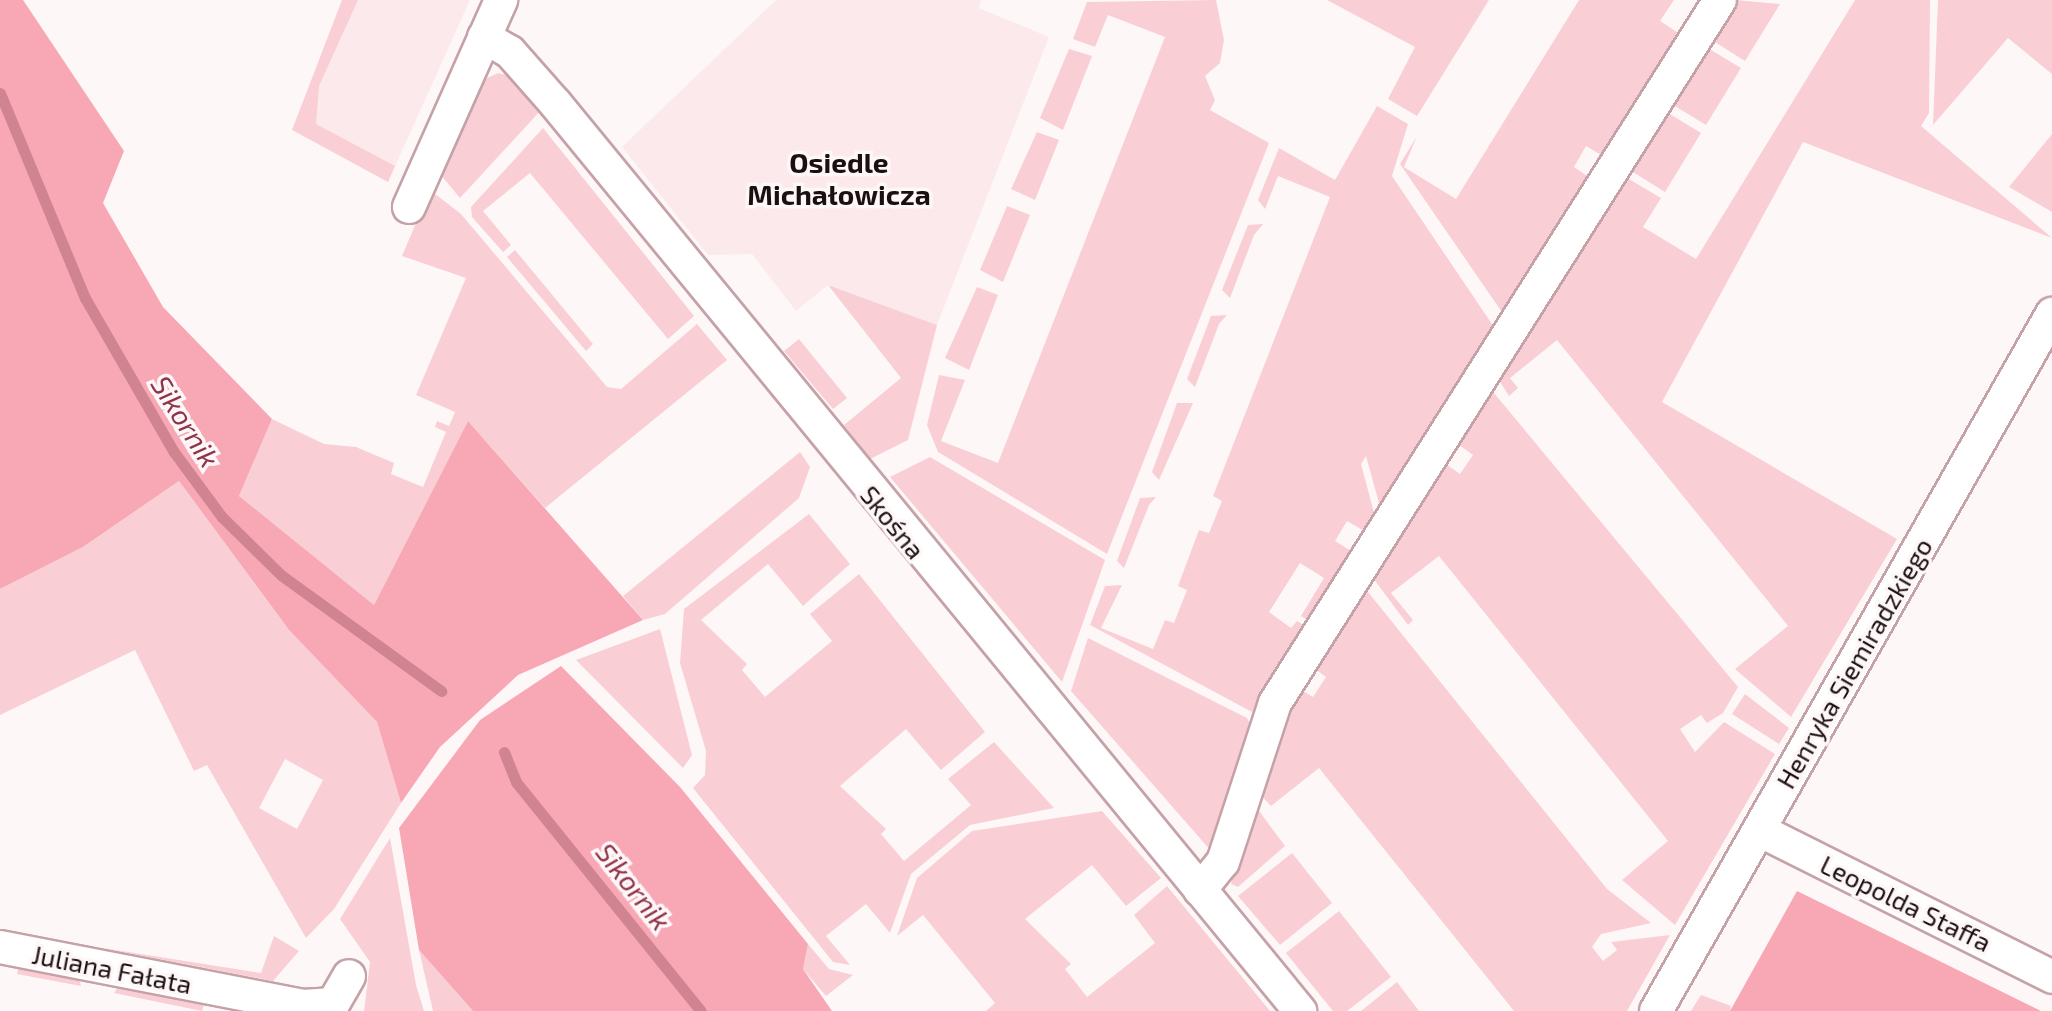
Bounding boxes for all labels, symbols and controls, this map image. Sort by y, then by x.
district label: Osiedle Michałowicza [747,145,931,211]
water label: Sikornik [145,369,227,473]
street label: Skośna [854,479,932,565]
street label: Henryka Siemiradzkiego [1770,532,1938,794]
water label: Sikornik [589,836,679,936]
street label: Leopolda Staffa [1816,848,1996,958]
street label: Juliana Fałata [30,938,194,1000]

